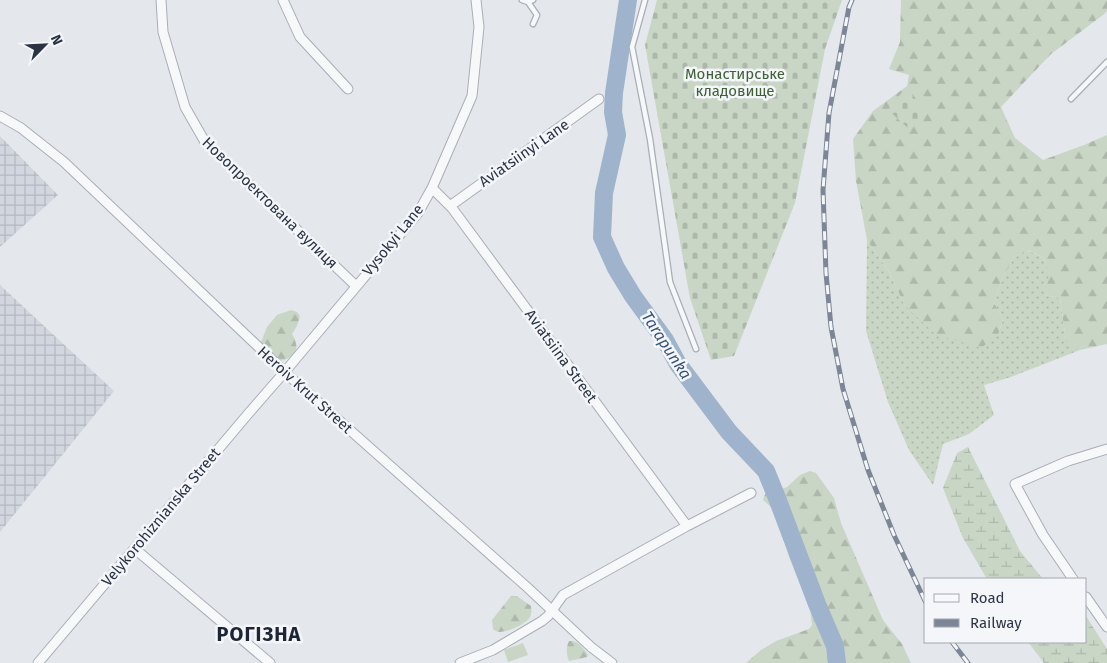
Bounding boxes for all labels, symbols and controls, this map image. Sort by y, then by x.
north arrow [20,20,70,70]
text: N [47,32,66,48]
park label: Монастирське кладовище [685,65,785,100]
street label: Aviatsiinyi Lane [475,115,573,191]
street label: Новопроектована вулиця [199,134,341,272]
street label: Vysokyi Lane [359,201,427,279]
street label: Aviatsiina Street [521,306,601,407]
water label: Tarapunka [638,308,695,383]
street label: Heroiv Krut Street [254,343,357,438]
street label: Velykorohiznianska Street [98,444,225,590]
legend [924,578,1087,643]
text: Road [970,589,1005,607]
text: Railway [970,614,1022,632]
district label: РОГІЗНА [217,622,302,646]

